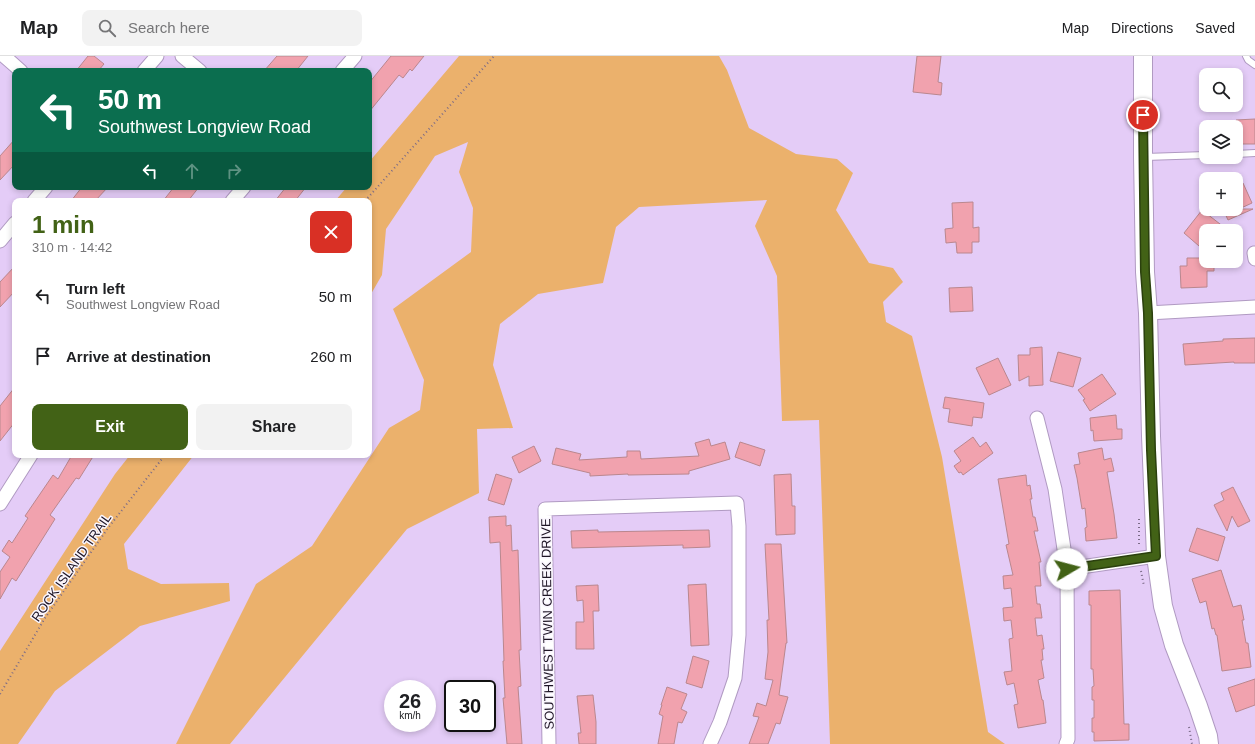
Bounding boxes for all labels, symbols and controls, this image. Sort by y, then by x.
search box [82,10,362,46]
text: Map [20,17,58,38]
icon: search [96,17,118,39]
text: Search here [128,19,210,36]
text: Map [1062,20,1089,36]
text: Directions [1111,20,1173,36]
text: Saved [1195,20,1235,36]
map controls [1199,68,1243,268]
button: search [1199,68,1243,112]
icon: left [32,84,84,136]
text: 50 m [98,84,162,115]
pin [1126,98,1160,132]
icon: arrive [1132,104,1154,126]
text: Southwest Longview Road [98,117,311,137]
button: layers [1199,120,1243,164]
icon: left [139,160,161,182]
icon: ahead [181,160,203,182]
icon: right [223,160,245,182]
button: + [1199,172,1243,216]
text: 1 min [32,211,95,238]
button: close [310,211,352,253]
button: − [1199,224,1243,268]
text: 310 m · 14:42 [32,240,112,255]
text: Turn left [66,280,125,297]
icon: left [32,285,54,307]
text: 50 m [319,288,352,305]
text: Southwest Longview Road [66,297,220,312]
icon: arrive [32,345,54,367]
text: Arrive at destination [66,348,211,365]
text: 260 m [310,348,352,365]
button: Exit [32,404,188,450]
button: Share [196,404,352,450]
street label: ROCK ISLAND TRAIL [28,510,114,624]
street label: SOUTHWEST TWIN CREEK DRIVE [538,518,557,730]
position arrow [1046,548,1088,590]
speed limit sign: 30 [444,680,496,732]
text: 26 [399,690,421,712]
text: km/h [399,710,421,721]

